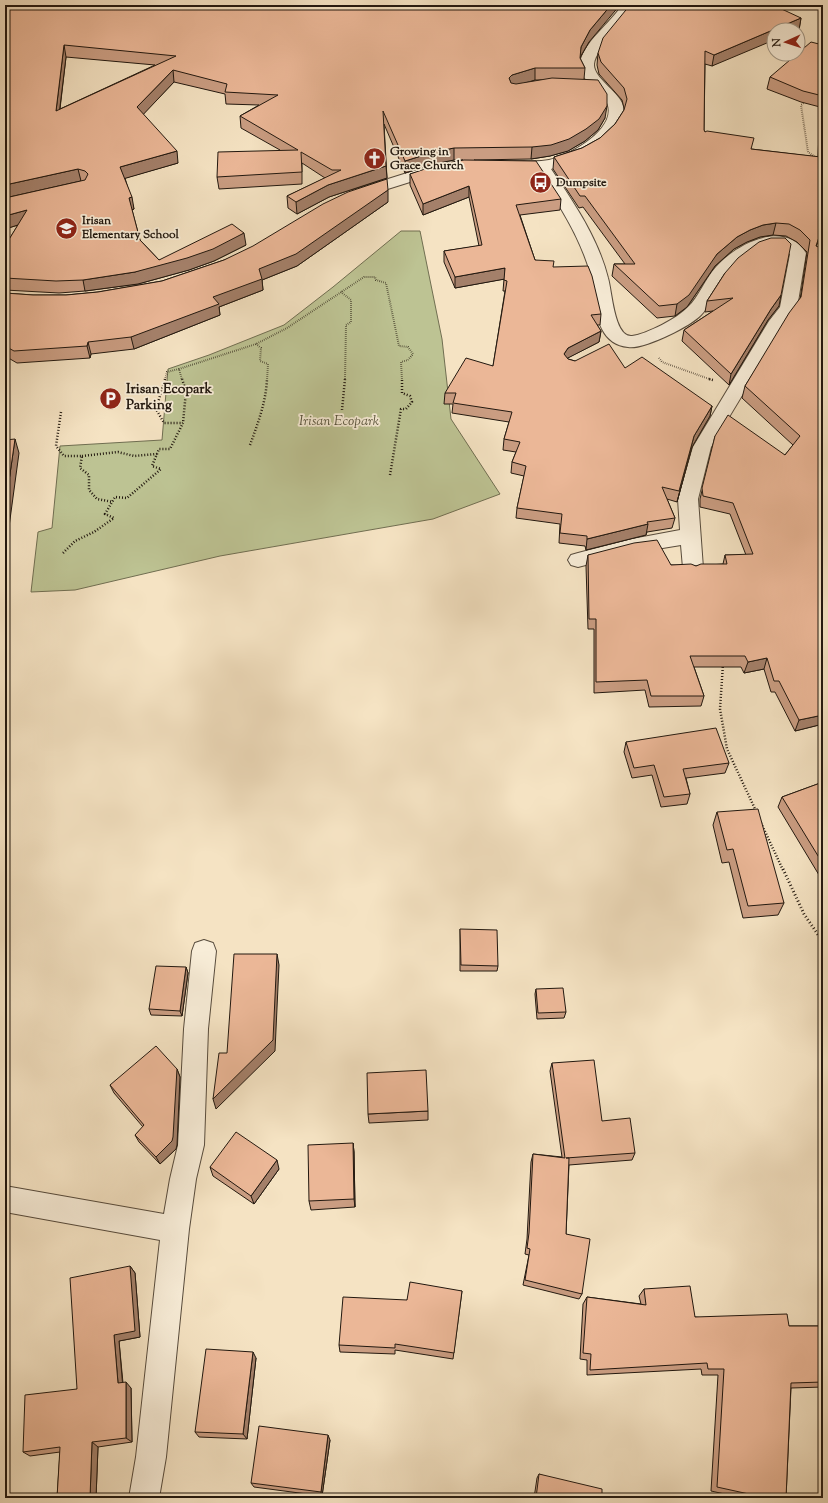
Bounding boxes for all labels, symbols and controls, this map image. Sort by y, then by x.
north arrow [766,22,806,62]
text: N [769,37,785,48]
place label: Growing in Grace Church [390,143,465,175]
church icon: Growing in Grace Church [361,146,387,172]
bus stop icon: Dumpsite [527,170,553,196]
place label: Dumpsite [555,174,607,192]
place label: Irisan Elementary School [81,212,179,244]
school or university icon: Irisan Elementary School [53,215,79,241]
place label: Irisan Ecopark Parking [126,380,213,416]
parking icon: Irisan Ecopark Parking [97,385,123,411]
park label: Irisan Ecopark [299,412,380,432]

